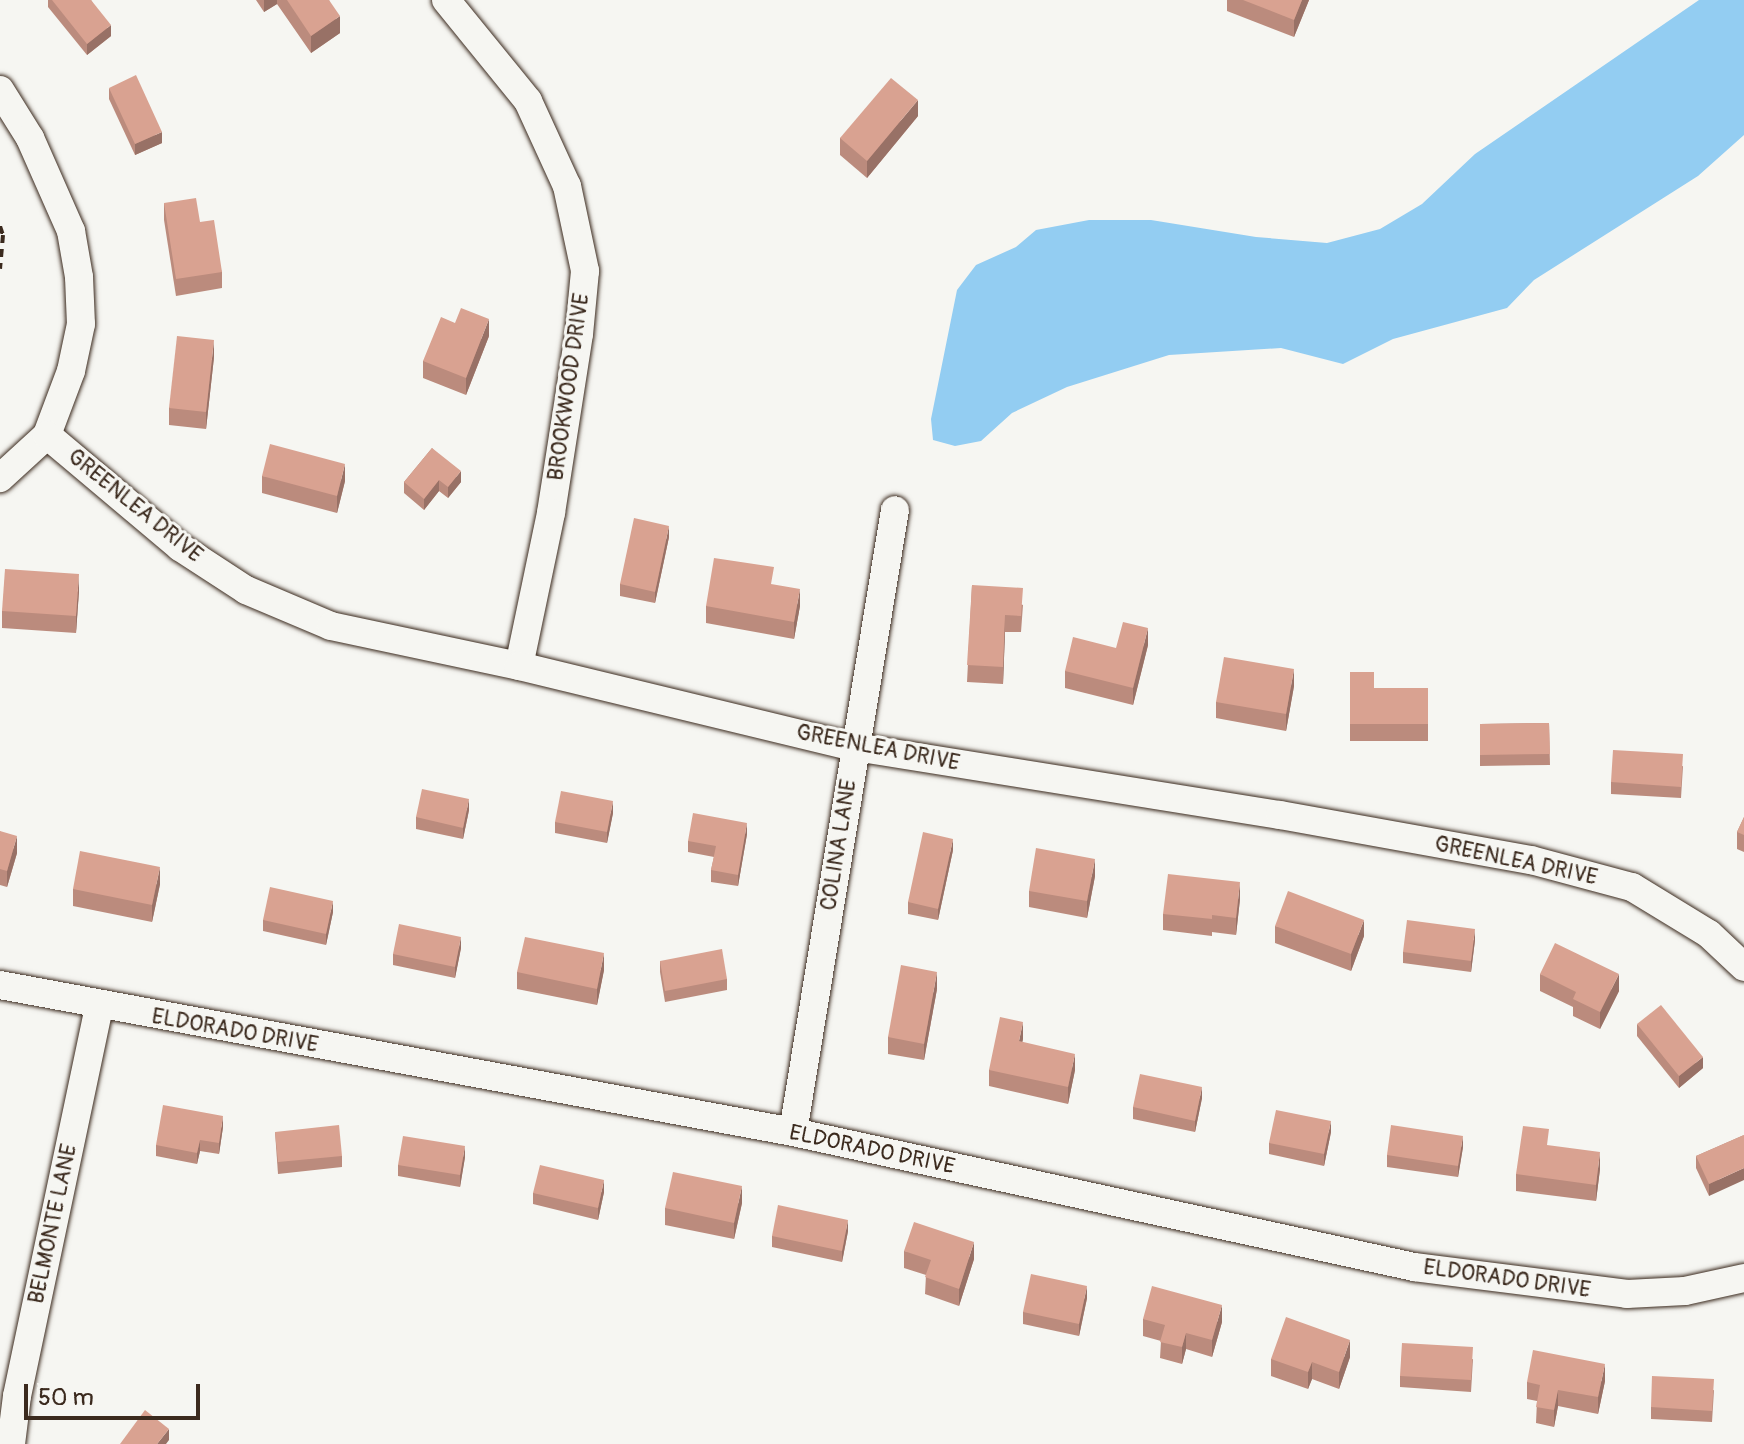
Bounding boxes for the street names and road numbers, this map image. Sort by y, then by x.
street label: BROOKWOOD DRIVE [543,292,595,482]
street label: GREENLEA DRIVE [62,444,208,568]
street label: GREENLEA DRIVE [794,719,962,777]
street label: COLINA LANE [816,778,862,912]
street label: GREENLEA DRIVE [1432,831,1600,891]
street label: ELDORADO DRIVE [150,1003,320,1059]
street label: ELDORADO DRIVE [787,1120,957,1180]
street label: BELMONTE LANE [23,1142,83,1306]
street label: ELDORADO DRIVE [1422,1254,1592,1304]

